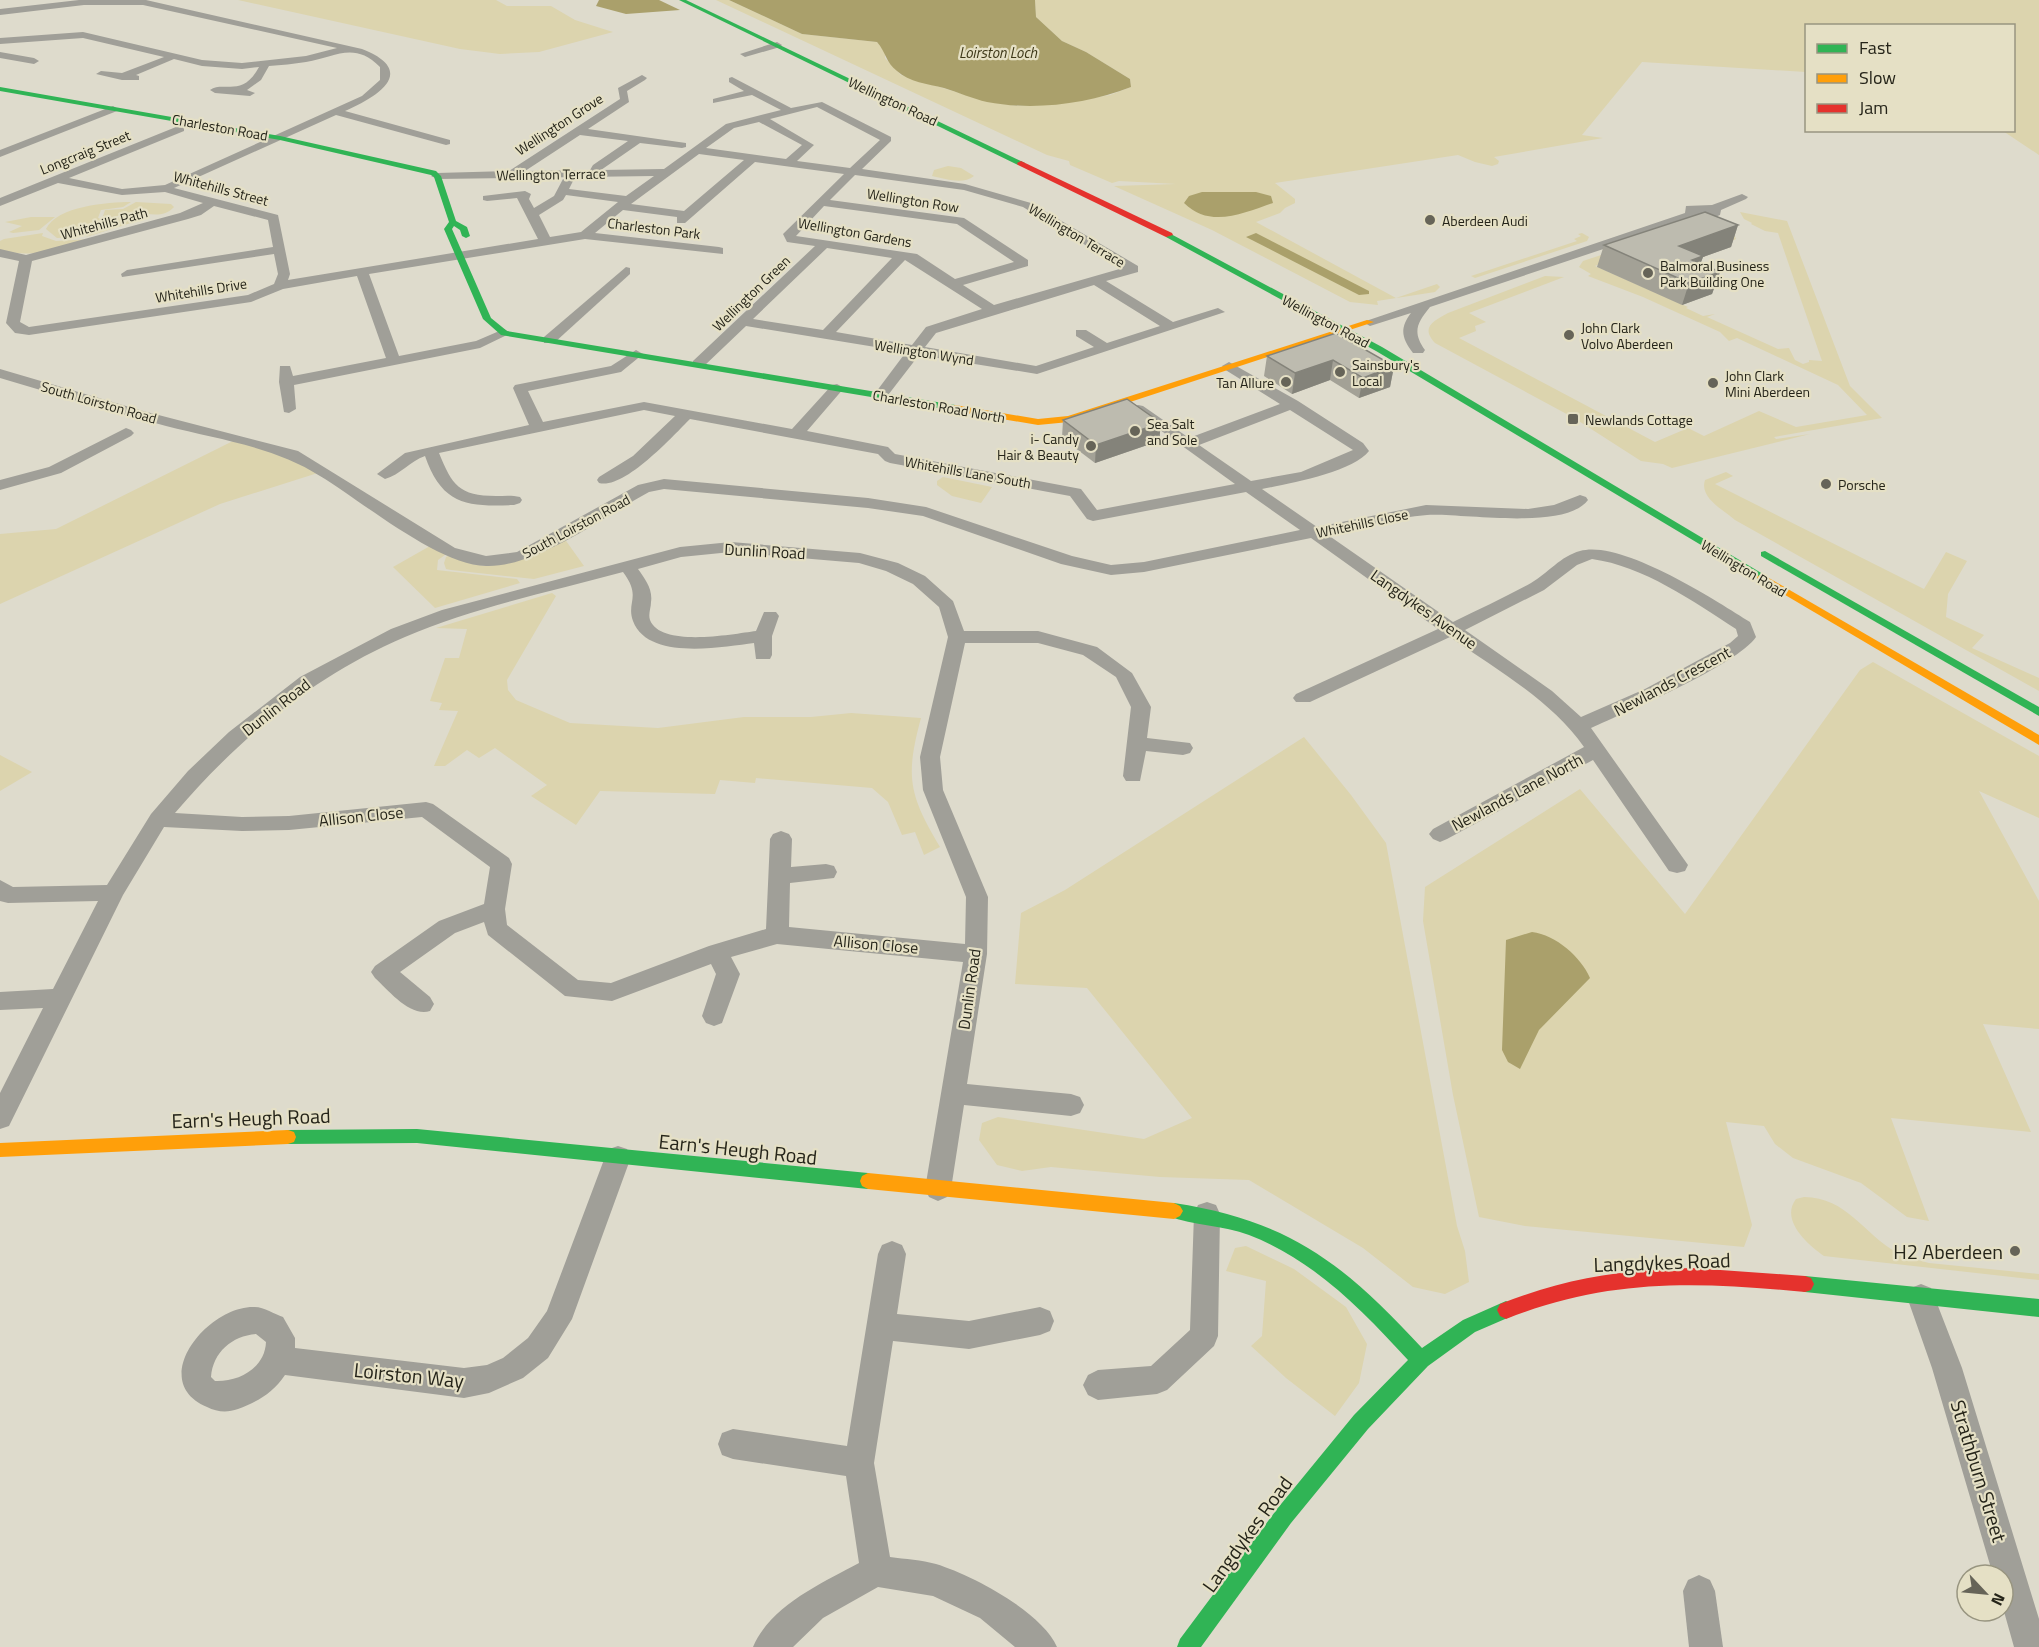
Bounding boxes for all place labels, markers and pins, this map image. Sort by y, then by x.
place label: Aberdeen Audi [1442,210,1528,231]
marker: Aberdeen Audi [1423,213,1437,227]
place label: Balmoral Business Park Building One [1660,255,1769,292]
marker: Balmoral Business Park Building One [1641,266,1655,280]
place label: John Clark Volvo Aberdeen [1581,317,1673,354]
marker: John Clark Volvo Aberdeen [1562,328,1576,342]
place label: Sainsbury's Local [1352,354,1419,391]
marker: Sainsbury's Local [1333,365,1347,379]
place label: John Clark Mini Aberdeen [1725,365,1810,402]
place label: Tan Allure [1216,372,1274,393]
marker: Tan Allure [1279,375,1293,389]
marker: John Clark Mini Aberdeen [1706,376,1720,390]
place label: Newlands Cottage [1585,409,1693,430]
marker: Newlands Cottage [1566,412,1580,426]
place label: Sea Salt and Sole [1147,413,1197,450]
marker: Sea Salt and Sole [1128,424,1142,438]
place label: i- Candy Hair & Beauty [997,428,1079,465]
marker: i- Candy Hair & Beauty [1084,439,1098,453]
place label: Porsche [1838,474,1886,495]
marker: Porsche [1819,477,1833,491]
place label: H2 Aberdeen [1893,1236,2003,1267]
marker: H2 Aberdeen [2008,1244,2022,1258]

